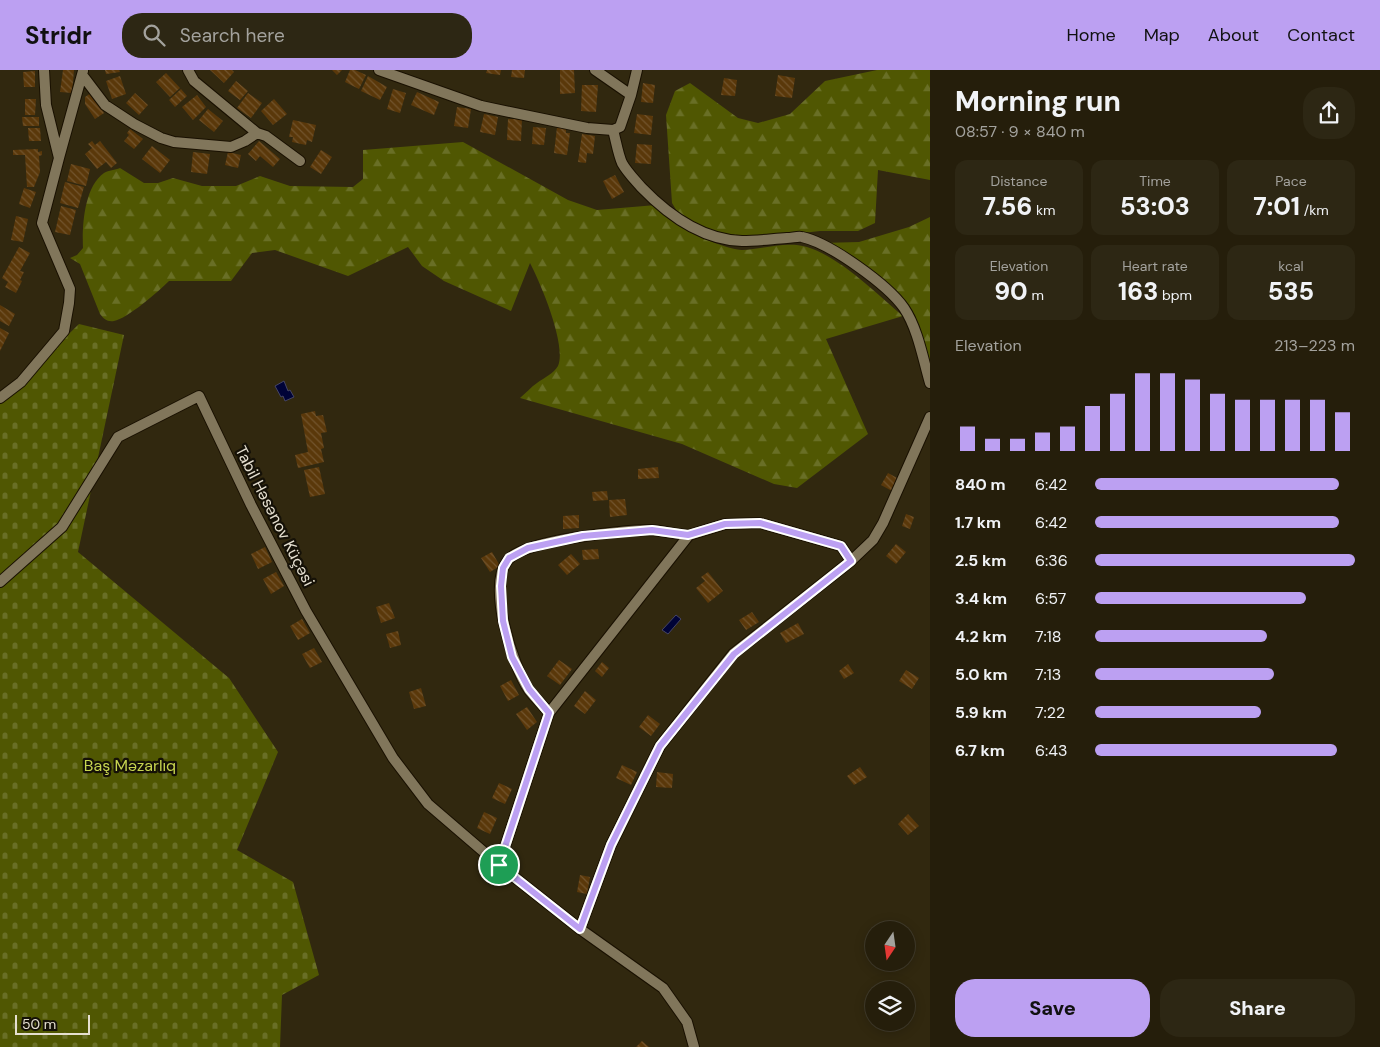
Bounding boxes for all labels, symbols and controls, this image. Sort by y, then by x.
search box [122,13,472,58]
text: Stridr [25,20,92,51]
icon: search [140,21,168,49]
text: Search here [180,23,285,48]
text: Home [1066,23,1116,47]
text: Map [1144,23,1180,47]
text: About [1208,23,1259,47]
text: Contact [1287,23,1355,47]
text: Morning run [955,83,1121,120]
button: share [1303,87,1355,139]
text: 08:57 · 9 × 840 m [955,121,1085,142]
text: Distance [991,172,1047,190]
text: Time [1139,172,1171,190]
text: Pace [1275,172,1307,190]
text: 7.56 [982,190,1032,223]
text: 53:03 [1120,190,1190,223]
text: 7:01 [1253,190,1300,223]
text: km [1032,201,1056,219]
text: /km [1300,201,1329,219]
text: Elevation [990,257,1048,275]
text: Heart rate [1122,257,1188,275]
text: kcal [1278,257,1304,275]
text: 90 [994,275,1028,308]
text: 163 [1118,275,1158,308]
text: 535 [1268,275,1314,308]
text: m [1028,286,1044,304]
text: bpm [1158,286,1192,304]
text: Elevation [955,335,1022,356]
text: 213–223 m [1274,335,1355,356]
street label: Tabil Həsənov Küçəsi [231,442,319,590]
text: 840 m [955,474,1006,495]
text: 6:42 [1035,474,1067,495]
text: 1.7 km [955,512,1001,533]
text: 6:42 [1035,512,1067,533]
text: 2.5 km [955,550,1006,571]
text: 6:36 [1035,550,1068,571]
text: 3.4 km [955,588,1007,609]
text: 6:57 [1035,588,1066,609]
text: 4.2 km [955,626,1007,647]
text: 7:18 [1035,626,1062,647]
text: 5.0 km [955,664,1008,685]
text: 7:13 [1035,664,1061,685]
text: 5.9 km [955,702,1007,723]
text: 7:22 [1035,702,1065,723]
text: 6.7 km [955,740,1005,761]
text: 6:43 [1035,740,1067,761]
park label: Baş Məzarlıq [84,755,176,776]
pin [478,844,520,886]
icon: arrive [485,851,513,879]
north arrow [865,921,915,971]
map controls [865,921,915,1031]
button: Save [955,979,1150,1037]
button: Share [1160,979,1355,1037]
button: layers [865,981,915,1031]
scale bar [15,1012,90,1035]
text: 50 m [22,1015,56,1033]

